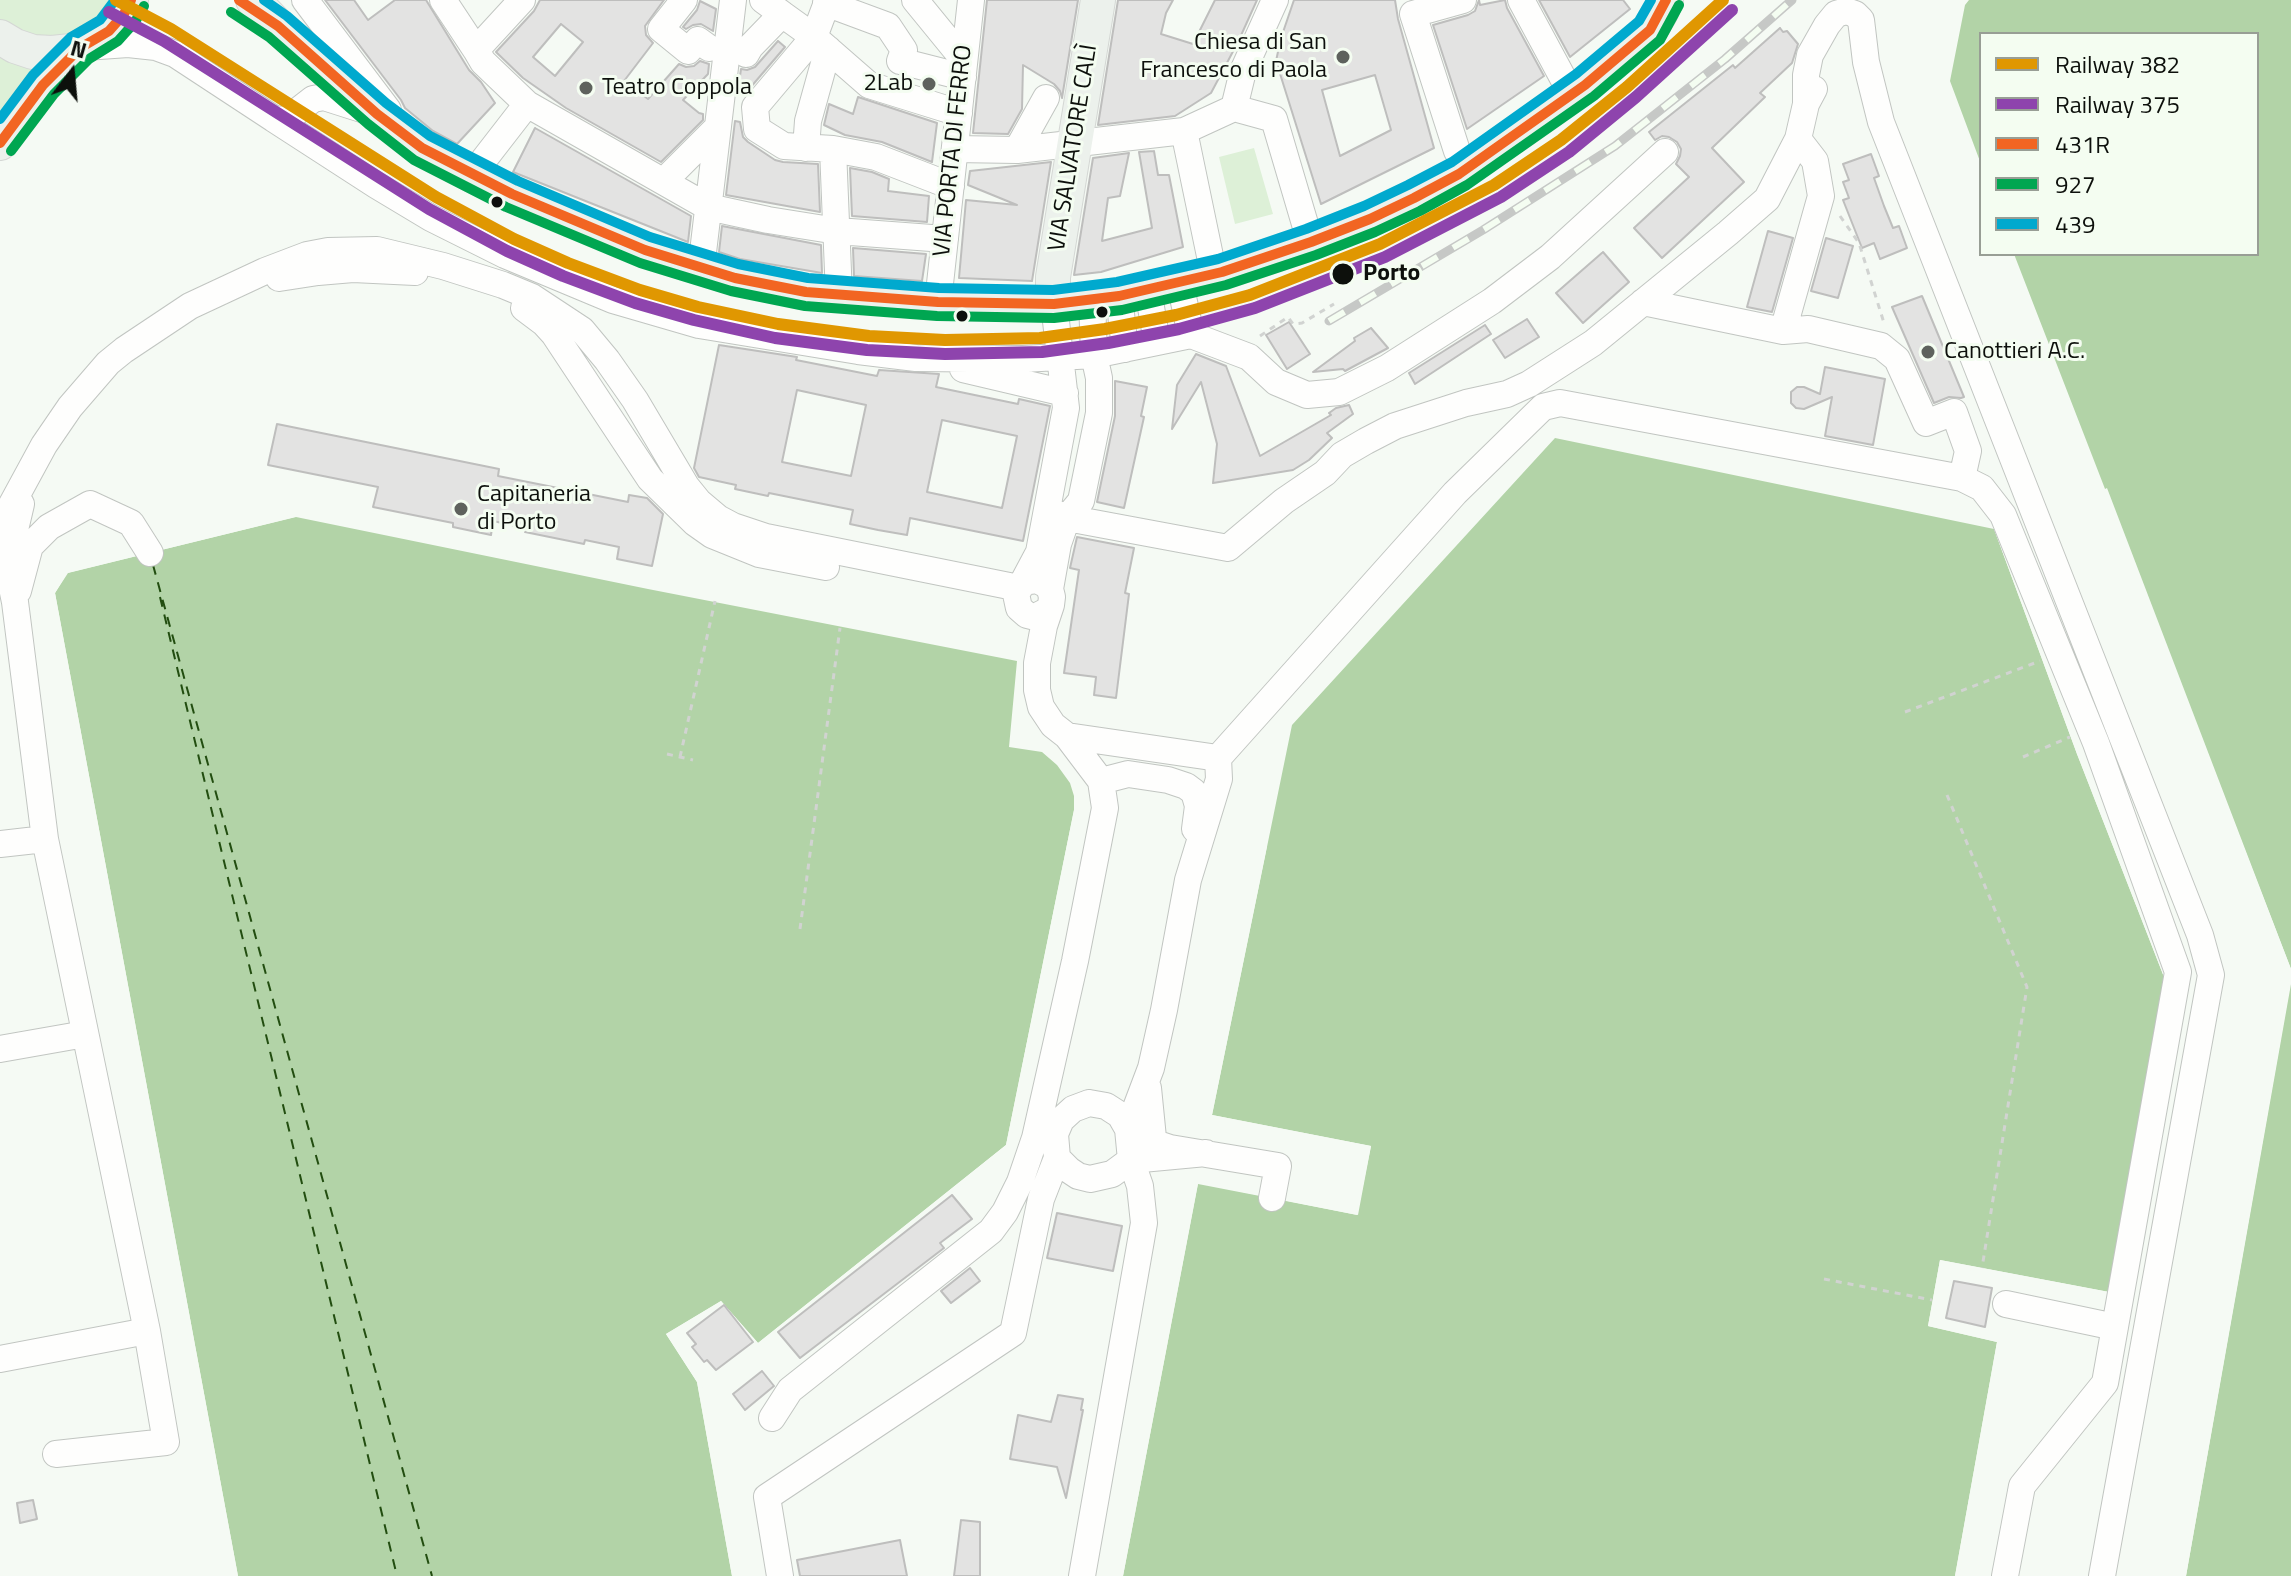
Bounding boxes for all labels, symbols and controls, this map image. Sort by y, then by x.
place label: Chiesa di San Francesco di Paola [1140,29,1327,85]
text: N [67,30,91,67]
north arrow [32,32,112,112]
legend [1979,32,2259,256]
street label: VIA SALVATORE CALÌ [1043,42,1105,254]
street label: VIA PORTA DI FERRO [929,44,979,258]
text: Railway 382 [2055,46,2180,82]
marker: Chiesa di San Francesco di Paola [1334,48,1352,66]
place label: 2Lab [863,70,913,98]
place label: Teatro Coppola [602,74,752,102]
marker: 2Lab [920,75,938,93]
marker: Teatro Coppola [577,79,595,97]
text: Railway 375 [2055,86,2180,122]
text: 431R [2055,126,2110,162]
text: 927 [2055,166,2095,202]
unlabelled marker [489,194,505,210]
text: 439 [2055,206,2095,242]
place label: Porto [1363,260,1420,288]
marker: Porto [1330,261,1356,287]
unlabelled marker [1094,304,1110,320]
unlabelled marker [954,308,970,324]
place label: Canottieri A.C. [1944,338,2085,366]
marker: Canottieri A.C. [1919,343,1937,361]
place label: Capitaneria di Porto [477,481,591,537]
marker: Capitaneria di Porto [452,500,470,518]

